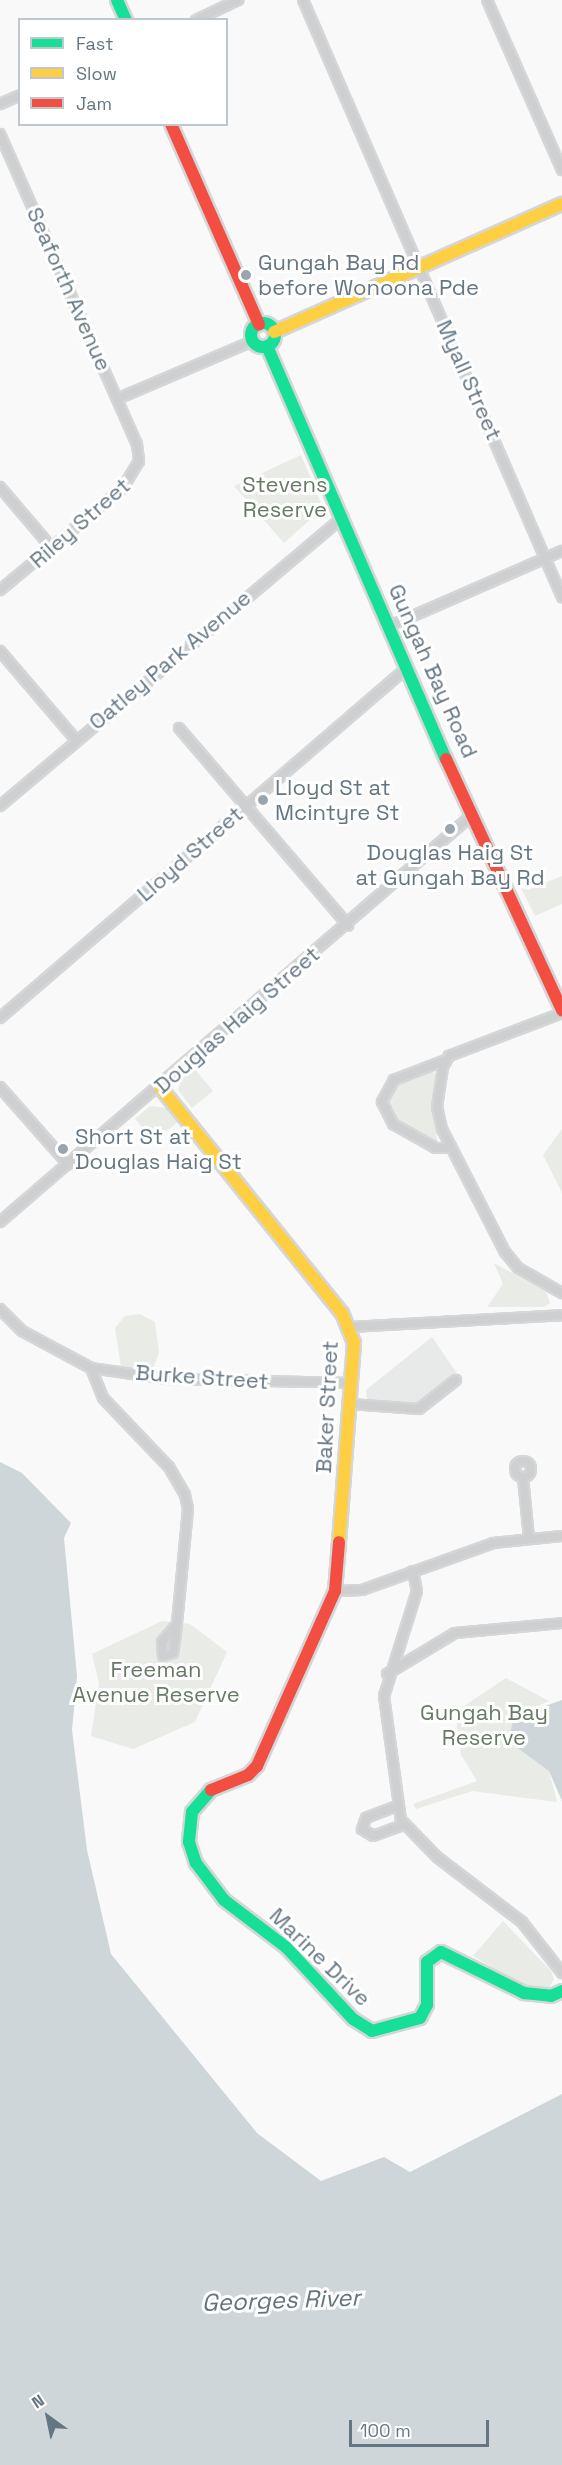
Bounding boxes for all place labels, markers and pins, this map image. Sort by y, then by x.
place label: Gungah Bay Rd before Wonoona Pde [258,249,479,300]
marker: Gungah Bay Rd before Wonoona Pde [239,268,253,282]
place label: Lloyd St at Mcintyre St [275,774,400,825]
marker: Lloyd St at Mcintyre St [256,793,270,807]
marker: Douglas Haig St at Gungah Bay Rd [443,822,457,836]
place label: Douglas Haig St at Gungah Bay Rd [355,839,545,890]
place label: Short St at Douglas Haig St [75,1123,242,1174]
marker: Short St at Douglas Haig St [56,1142,70,1156]

